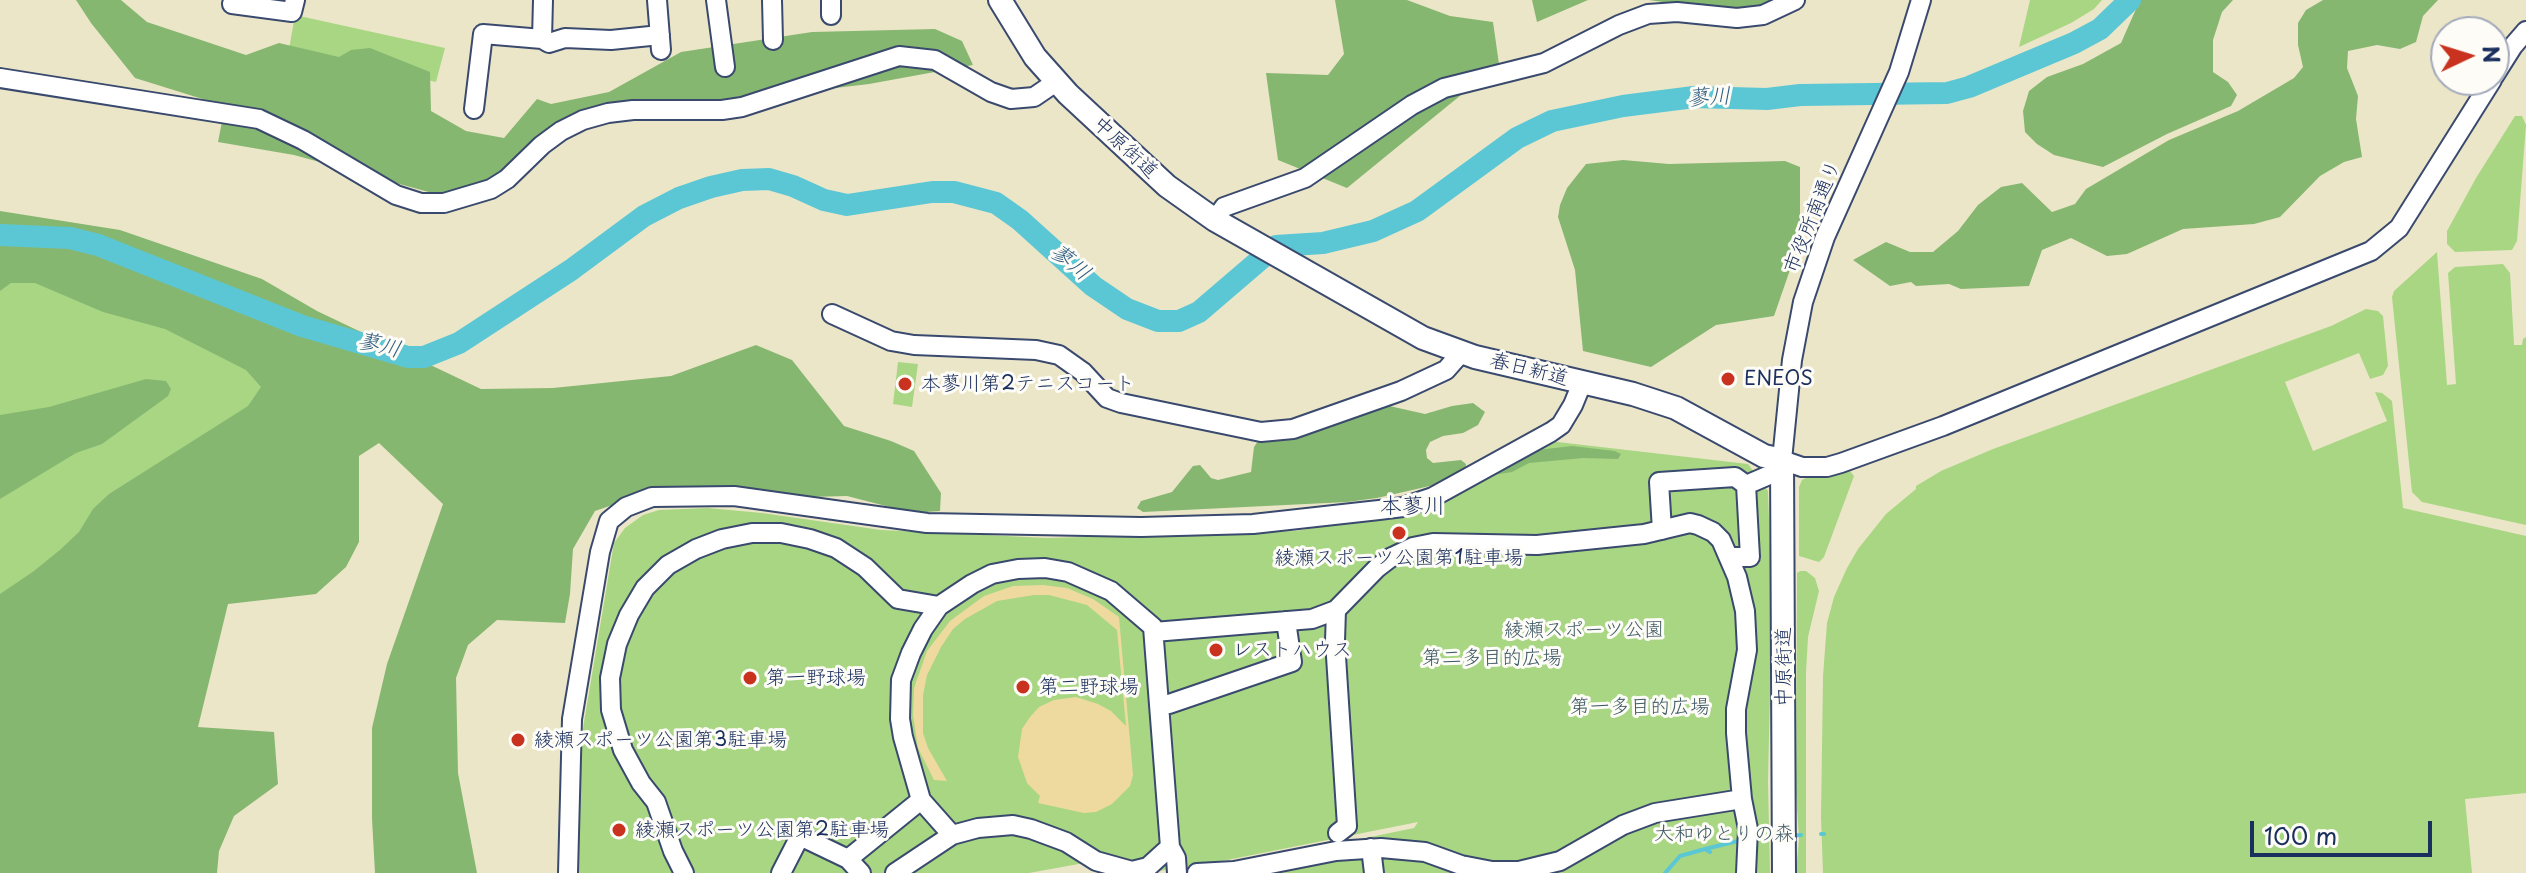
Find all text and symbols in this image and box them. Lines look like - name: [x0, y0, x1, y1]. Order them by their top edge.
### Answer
- north arrow: [2430, 16, 2510, 96]
- text: N: [2475, 45, 2510, 64]
- water label: 蓼川: [1686, 84, 1732, 112]
- street label: 中原街道: [1088, 112, 1162, 184]
- street label: 市役所南通り: [1779, 157, 1847, 277]
- water label: 蓼川: [1045, 239, 1095, 287]
- water label: 蓼川: [354, 328, 404, 364]
- street label: 春日新道: [1487, 349, 1571, 391]
- place label: ENEOS: [1744, 367, 1813, 391]
- marker: ENEOS: [1719, 370, 1737, 388]
- place label: 本蓼川第2テニスコート: [921, 372, 1135, 396]
- marker: 本蓼川第2テニスコート: [896, 375, 914, 393]
- district label: 本蓼川: [1380, 494, 1446, 520]
- marker: 綾瀬スポーツ公園第1駐車場: [1390, 524, 1408, 542]
- place label: 綾瀬スポーツ公園第1駐車場: [1275, 546, 1523, 570]
- park label: 綾瀬スポーツ公園: [1504, 618, 1664, 642]
- street label: 中原街道: [1772, 627, 1796, 707]
- place label: レストハウス: [1232, 638, 1352, 662]
- marker: レストハウス: [1207, 641, 1225, 659]
- park label: 第二多目的広場: [1422, 646, 1562, 670]
- place label: 第一野球場: [766, 666, 866, 690]
- marker: 第一野球場: [741, 669, 759, 687]
- place label: 第二野球場: [1039, 675, 1139, 699]
- marker: 第二野球場: [1014, 678, 1032, 696]
- park label: 第一多目的広場: [1570, 695, 1710, 719]
- place label: 綾瀬スポーツ公園第3駐車場: [534, 728, 787, 752]
- marker: 綾瀬スポーツ公園第3駐車場: [509, 731, 527, 749]
- scale bar: [2254, 805, 2436, 855]
- text: 100 m: [2264, 817, 2337, 853]
- place label: 綾瀬スポーツ公園第2駐車場: [635, 818, 889, 842]
- marker: 綾瀬スポーツ公園第2駐車場: [610, 821, 628, 839]
- park label: 大和ゆとりの森: [1654, 822, 1794, 846]

